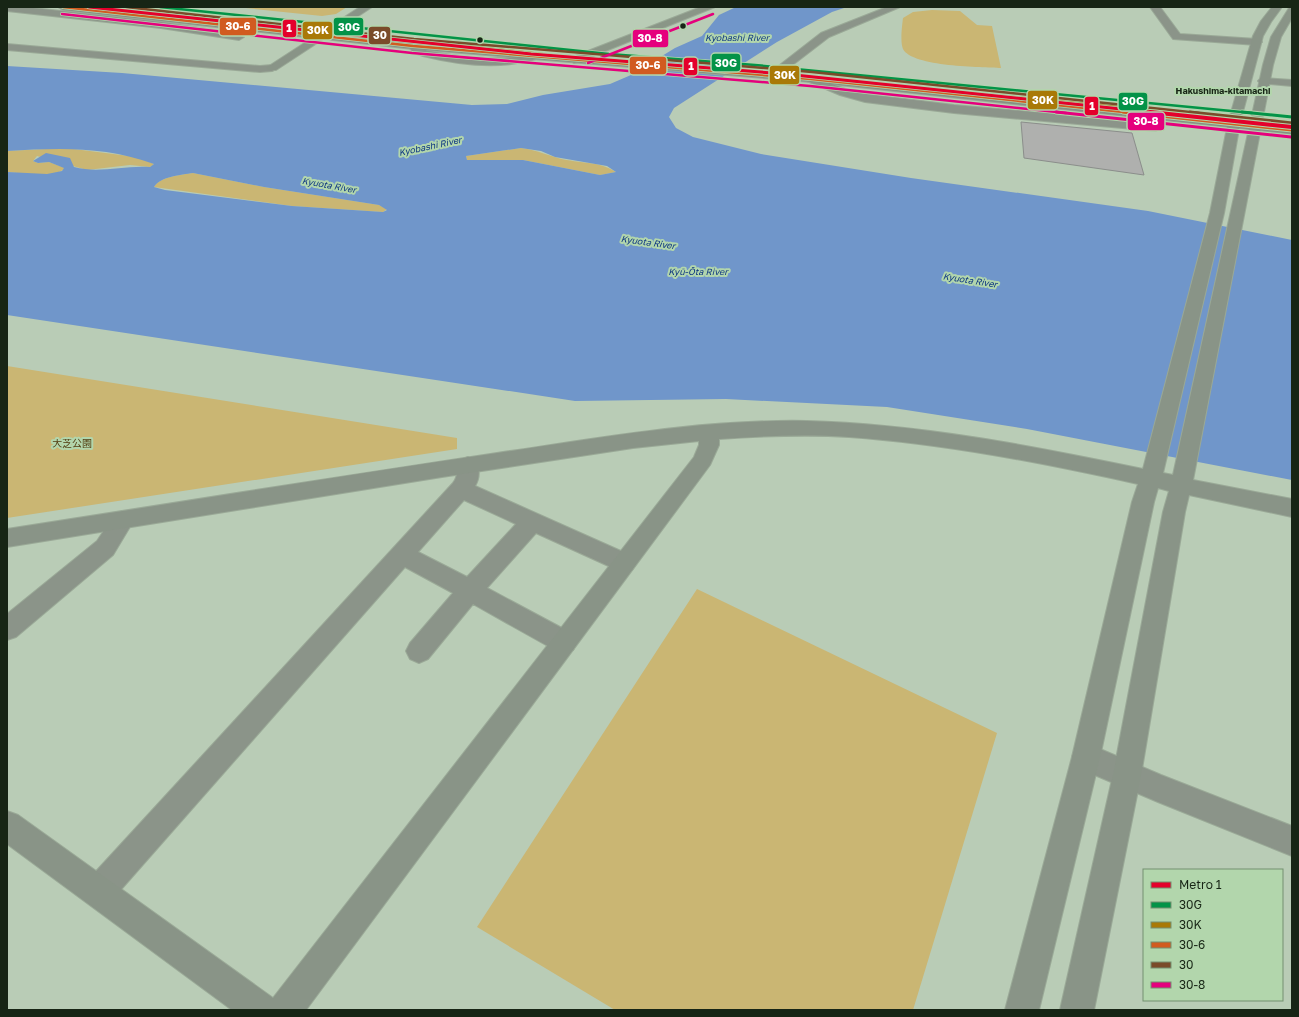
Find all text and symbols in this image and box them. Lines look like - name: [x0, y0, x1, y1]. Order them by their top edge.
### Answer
- line badge: 30-6: [219, 17, 257, 36]
- line badge: 30G: [333, 17, 364, 36]
- text: 30-6: [225, 19, 251, 32]
- line badge: 1: [282, 19, 297, 38]
- text: 30G: [338, 20, 360, 33]
- text: 1: [286, 21, 292, 34]
- line badge: 30K: [302, 21, 333, 40]
- unlabelled marker: [678, 21, 688, 31]
- text: 30K: [307, 23, 329, 36]
- line badge: 30: [368, 26, 391, 45]
- text: 30: [373, 28, 387, 41]
- line badge: 30-8: [632, 29, 669, 48]
- text: 30-8: [637, 31, 663, 44]
- water label: Kyobashi River: [705, 32, 770, 43]
- unlabelled marker: [475, 35, 485, 45]
- line badge: 30G: [711, 53, 741, 72]
- line badge: 30-6: [629, 56, 667, 75]
- text: 30G: [715, 56, 737, 69]
- line badge: 1: [683, 57, 698, 76]
- text: 30-6: [635, 58, 661, 71]
- text: 1: [688, 59, 694, 72]
- line badge: 30K: [769, 65, 800, 85]
- text: 30K: [774, 68, 796, 81]
- district label: Hakushima-kitamachi: [1176, 85, 1271, 96]
- line badge: 30K: [1027, 90, 1058, 110]
- line badge: 30G: [1118, 92, 1148, 111]
- text: 30K: [1032, 93, 1054, 106]
- text: 30G: [1122, 94, 1144, 107]
- line badge: 1: [1084, 96, 1099, 116]
- text: 1: [1089, 99, 1095, 112]
- line badge: 30-8: [1127, 112, 1165, 131]
- text: 30-8: [1133, 114, 1159, 127]
- water label: Kyobashi River: [398, 134, 464, 158]
- water label: Kyuota River: [301, 175, 358, 195]
- water label: Kyuota River: [620, 233, 677, 251]
- water label: Kyū-Ōta River: [668, 266, 729, 277]
- water label: Kyuota River: [942, 270, 999, 290]
- park label: 大芝公園: [52, 437, 92, 449]
- legend: [1143, 869, 1283, 1001]
- text: Metro 1: [1179, 877, 1222, 892]
- text: 30G: [1179, 897, 1202, 912]
- text: 30K: [1179, 917, 1202, 932]
- text: 30-6: [1179, 937, 1205, 952]
- text: 30: [1179, 957, 1193, 972]
- text: 30-8: [1179, 977, 1205, 992]

